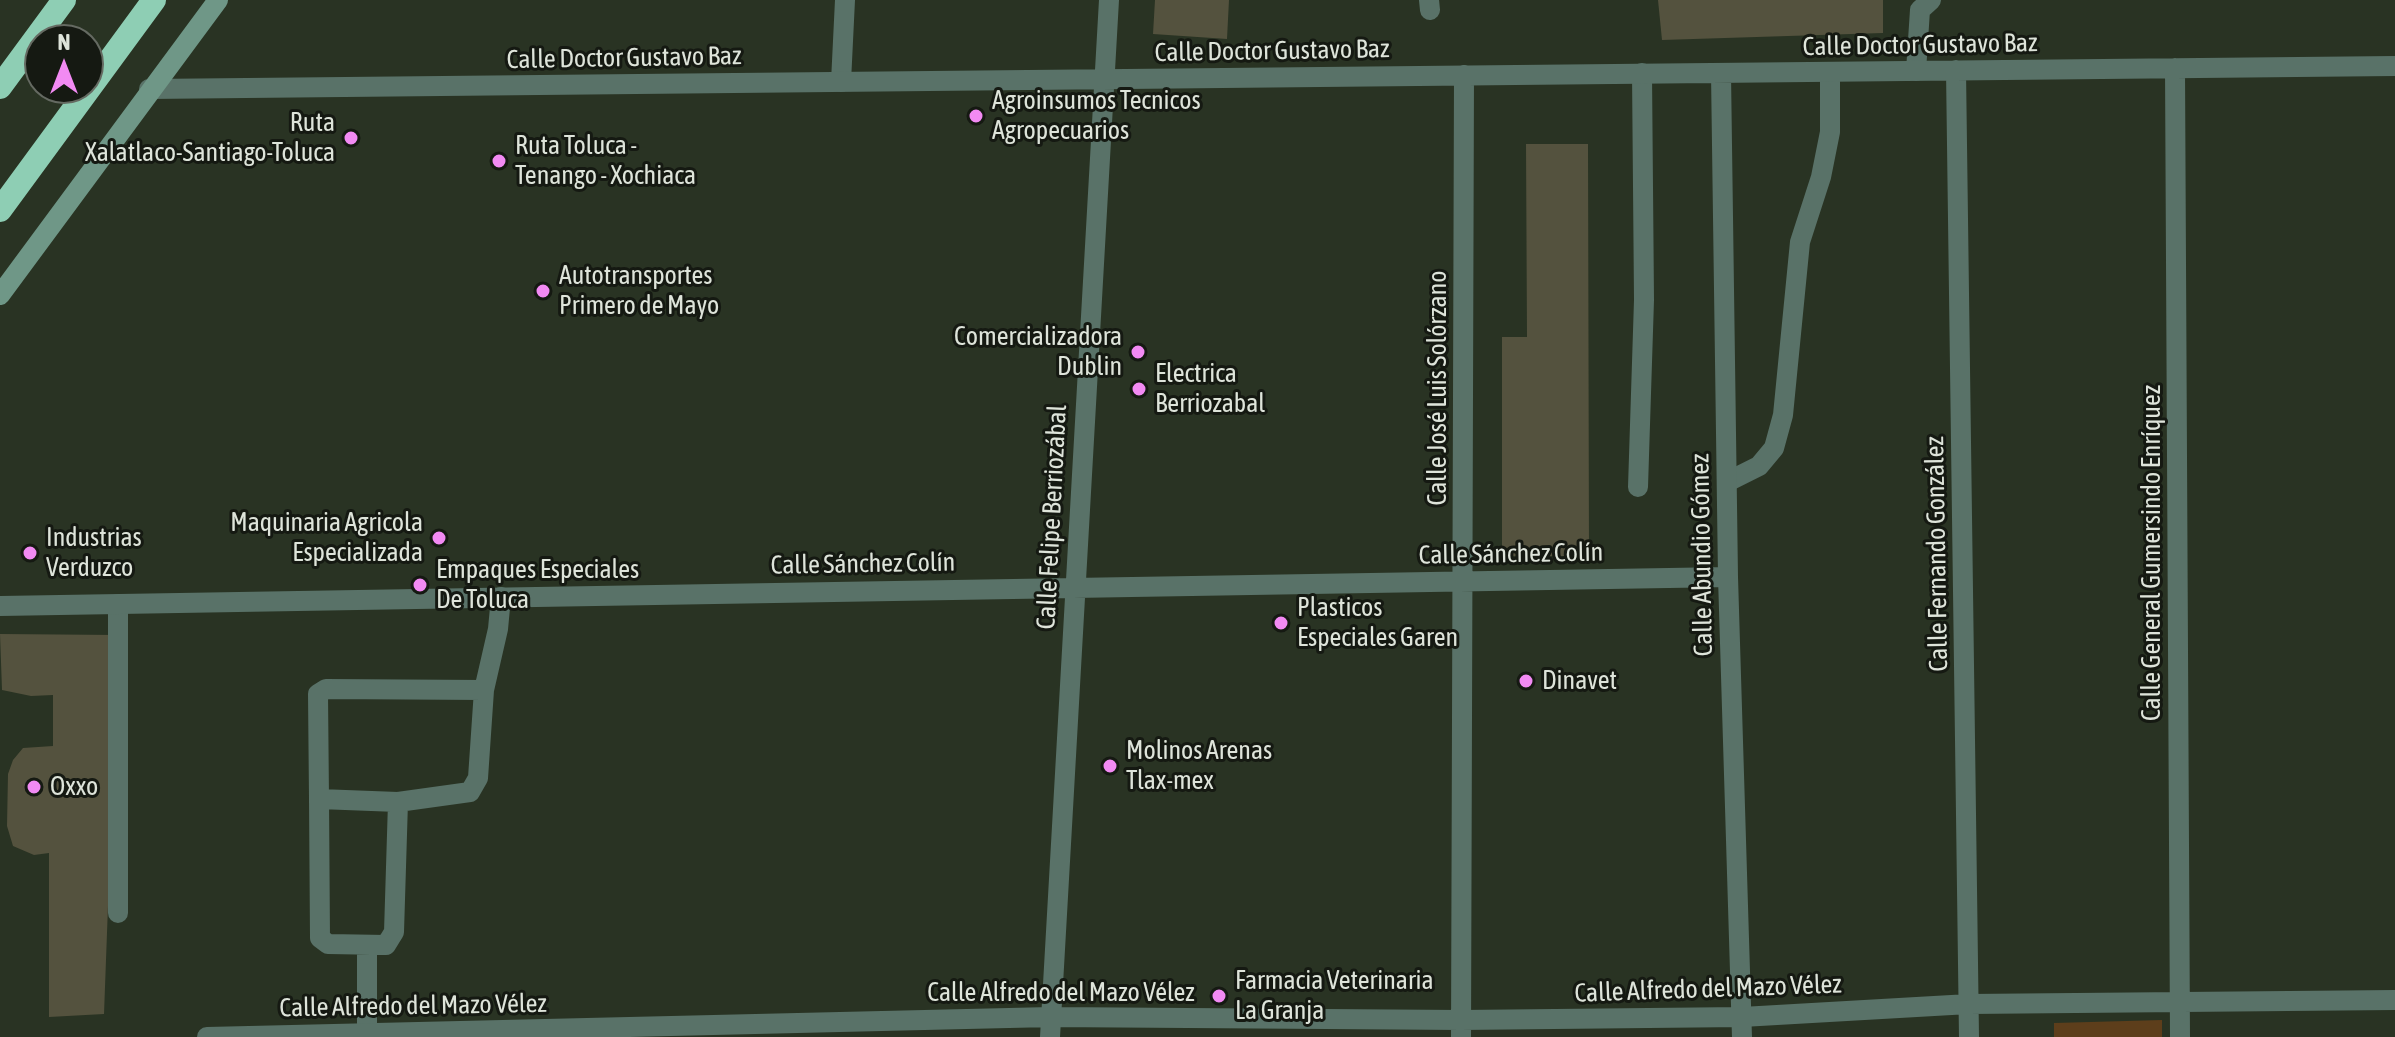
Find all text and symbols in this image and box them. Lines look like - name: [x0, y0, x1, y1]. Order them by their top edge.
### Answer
- north arrow: [24, 24, 104, 104]
- street label: Calle Doctor Gustavo Baz: [1802, 27, 2038, 63]
- text: N: [58, 29, 70, 55]
- street label: Calle Doctor Gustavo Baz: [1154, 33, 1390, 69]
- street label: Calle Doctor Gustavo Baz: [506, 40, 742, 76]
- place label: Agroinsumos Tecnicos Agropecuarios: [992, 85, 1201, 146]
- place label: Ruta Xalatlaco-Santiago-Toluca: [85, 107, 335, 168]
- marker: Agroinsumos Tecnicos Agropecuarios: [967, 107, 985, 125]
- marker: Ruta Xalatlaco-Santiago-Toluca: [342, 129, 360, 147]
- place label: Ruta Toluca - Tenango - Xochiaca: [515, 130, 696, 192]
- marker: Ruta Toluca - Tenango - Xochiaca: [490, 152, 508, 170]
- place label: Autotransportes Primero de Mayo: [559, 260, 719, 322]
- street label: Calle José Luis Solórzano: [1422, 270, 1454, 506]
- marker: Autotransportes Primero de Mayo: [534, 282, 552, 300]
- place label: Comercializadora Dublin: [954, 321, 1122, 382]
- marker: Comercializadora Dublin: [1129, 343, 1147, 361]
- place label: Electrica Berriozabal: [1155, 358, 1265, 420]
- marker: Electrica Berriozabal: [1130, 380, 1148, 398]
- street label: Calle General Gumersindo Enríquez: [2136, 385, 2168, 721]
- street label: Calle Felipe Berriozábal: [1031, 404, 1073, 630]
- street label: Calle Fernando González: [1919, 436, 1955, 672]
- street label: Calle Abundio Gómez: [1685, 453, 1719, 657]
- place label: Maquinaria Agricola Especializada: [230, 507, 423, 568]
- place label: Industrias Verduzco: [46, 522, 142, 584]
- marker: Maquinaria Agricola Especializada: [430, 529, 448, 547]
- street label: Calle Sánchez Colín: [1418, 537, 1604, 571]
- marker: Industrias Verduzco: [21, 544, 39, 562]
- street label: Calle Sánchez Colín: [770, 547, 956, 581]
- place label: Empaques Especiales De Toluca: [436, 554, 639, 616]
- marker: Empaques Especiales De Toluca: [411, 576, 429, 594]
- place label: Plasticos Especiales Garen: [1297, 592, 1458, 654]
- marker: Plasticos Especiales Garen: [1272, 614, 1290, 632]
- place label: Dinavet: [1542, 665, 1617, 697]
- marker: Dinavet: [1517, 672, 1535, 690]
- place label: Molinos Arenas Tlax-mex: [1126, 735, 1272, 796]
- marker: Molinos Arenas Tlax-mex: [1101, 757, 1119, 775]
- place label: Oxxo: [50, 771, 98, 803]
- marker: Oxxo: [25, 778, 43, 796]
- place label: Farmacia Veterinaria La Granja: [1235, 965, 1434, 1026]
- street label: Calle Alfredo del Mazo Vélez: [1574, 969, 1842, 1009]
- street label: Calle Alfredo del Mazo Vélez: [927, 977, 1195, 1009]
- marker: Farmacia Veterinaria La Granja: [1210, 987, 1228, 1005]
- street label: Calle Alfredo del Mazo Vélez: [279, 988, 547, 1024]

